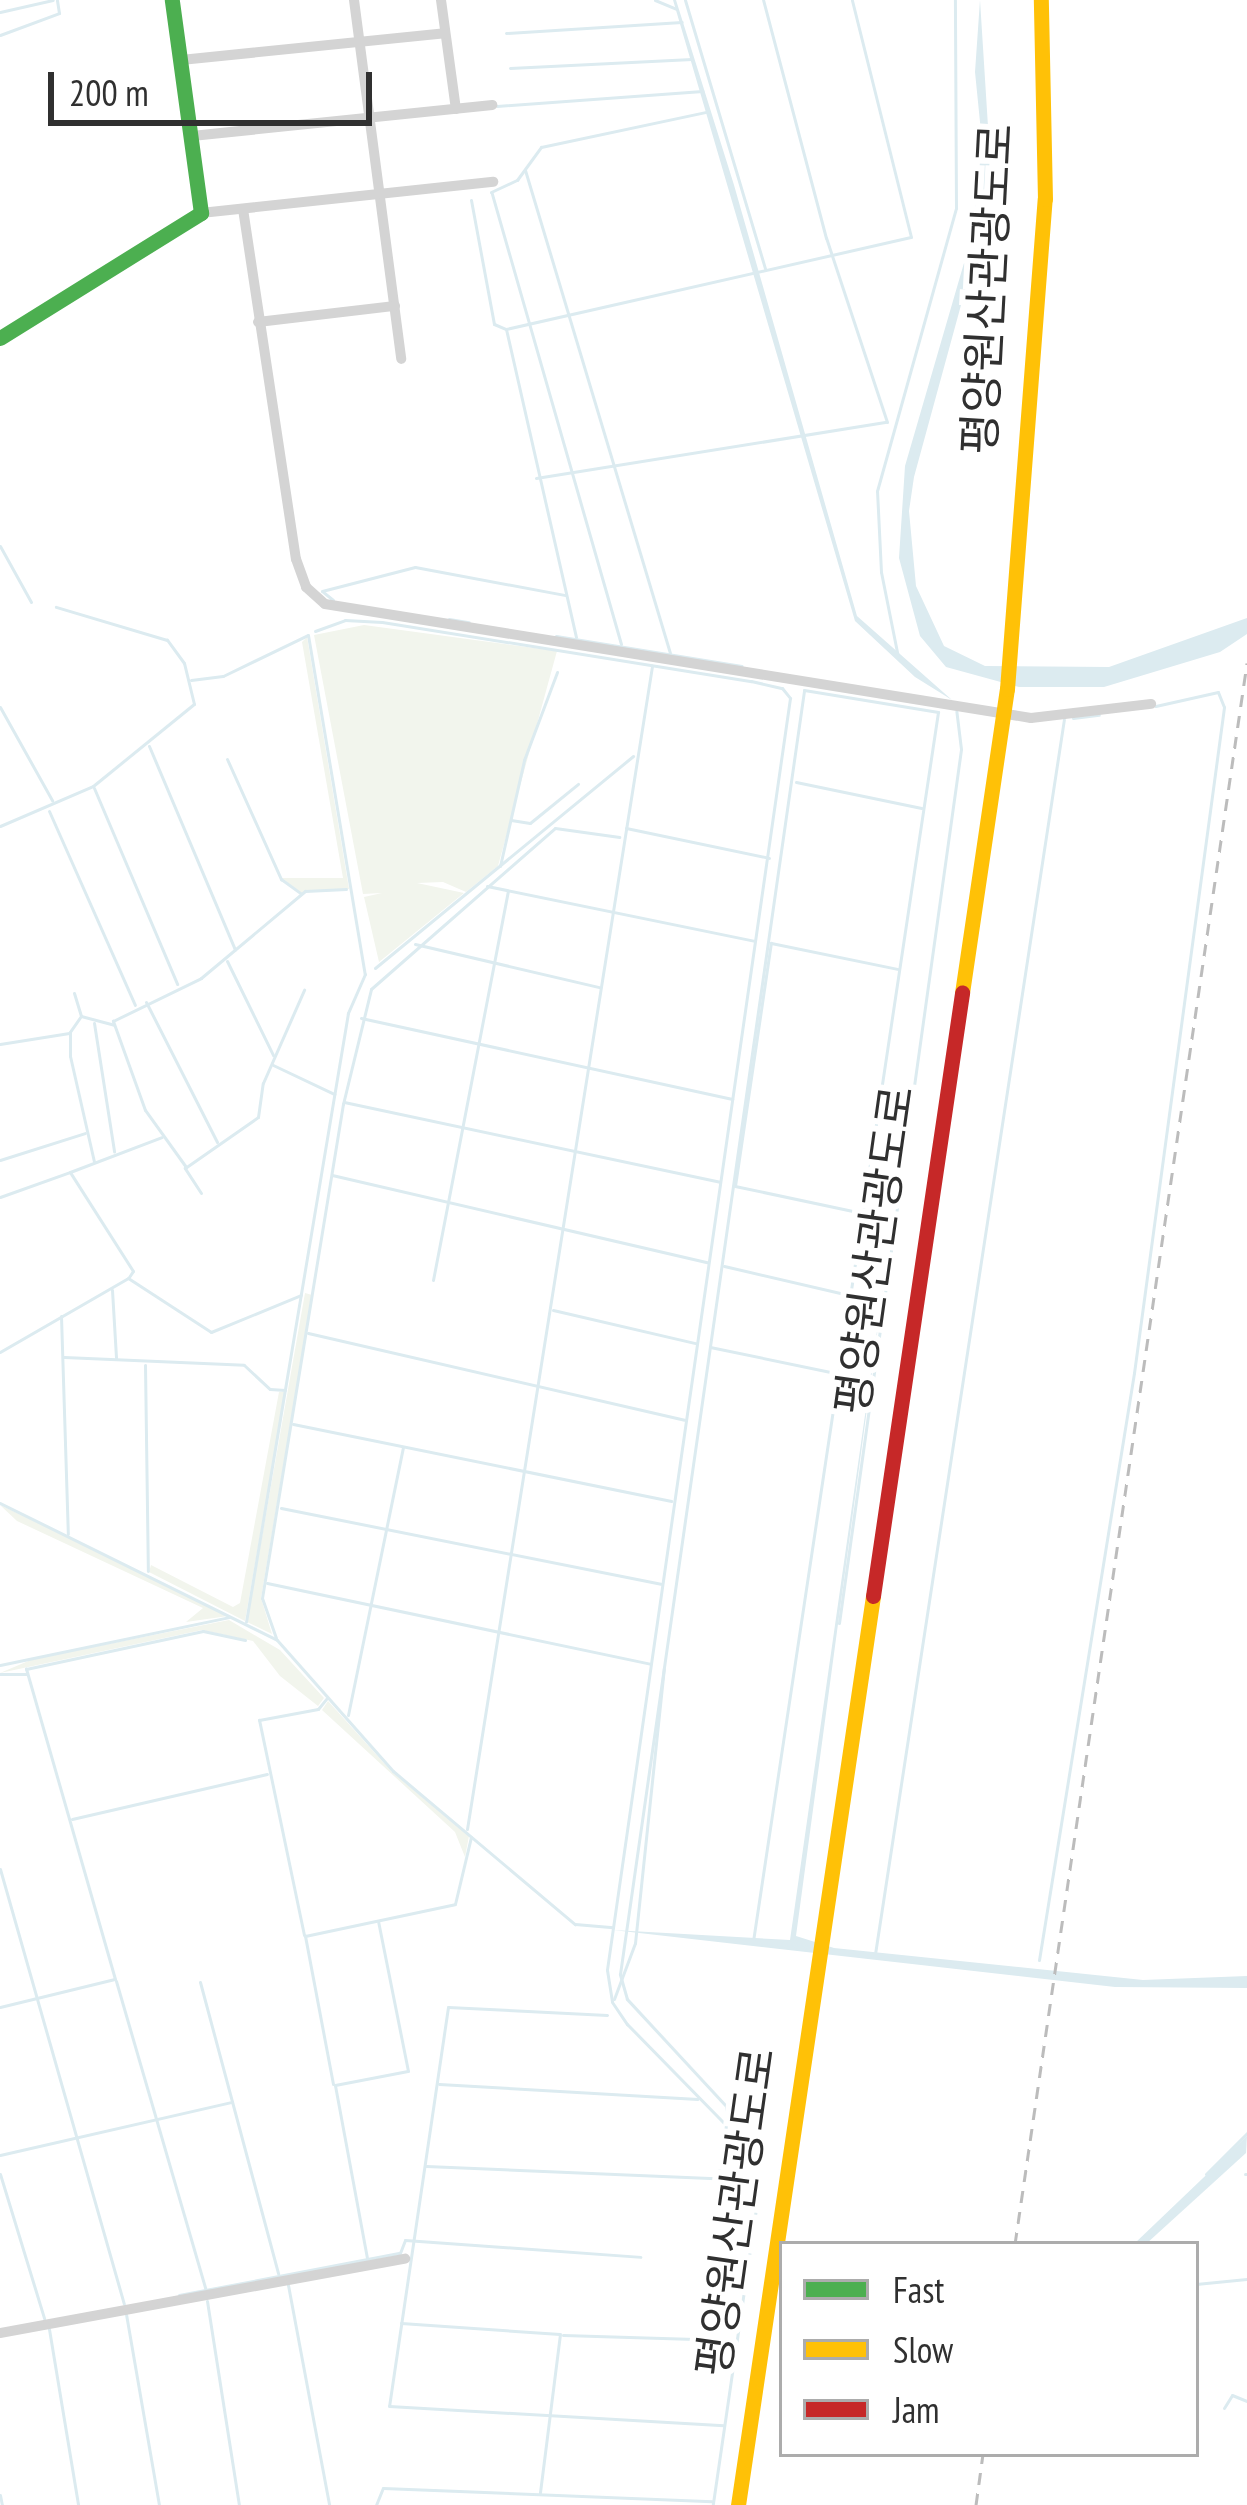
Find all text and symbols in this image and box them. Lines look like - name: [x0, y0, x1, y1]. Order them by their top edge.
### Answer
- scale bar: [54, 48, 378, 122]
- text: 200 m: [69, 69, 149, 116]
- street label: 평양원산관광도로: [951, 122, 1023, 456]
- street label: 평양원산관광도로: [824, 1082, 924, 1418]
- street label: 평양원산관광도로: [685, 2044, 785, 2380]
- legend: [779, 2241, 1199, 2457]
- text: Fast: [893, 2266, 944, 2313]
- text: Slow: [893, 2326, 953, 2373]
- text: Jam: [893, 2386, 940, 2433]

